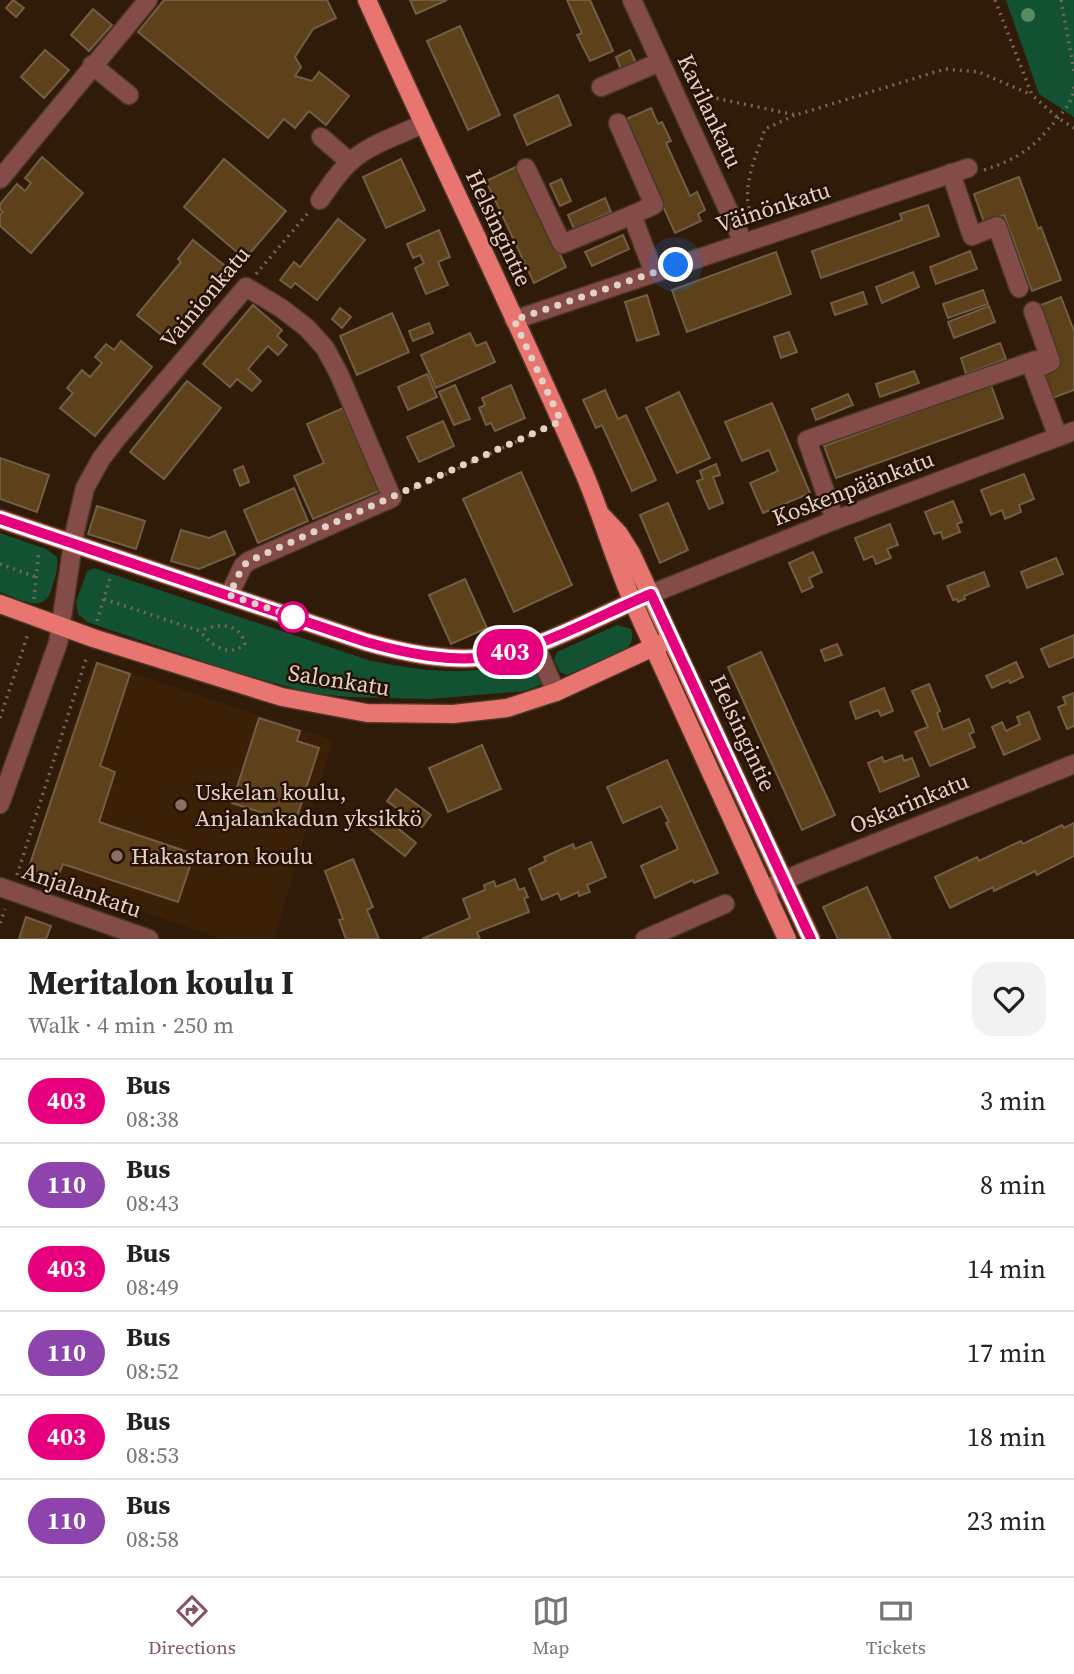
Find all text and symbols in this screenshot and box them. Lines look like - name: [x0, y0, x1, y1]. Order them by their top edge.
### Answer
- street label: Kavilankatu: [670, 49, 750, 173]
- street label: Helsingintie: [458, 164, 540, 292]
- street label: Väinönkatu: [712, 173, 834, 241]
- street label: Vainionkatu: [153, 239, 257, 355]
- your location: [658, 247, 693, 282]
- street label: Koskenpäänkatu: [768, 443, 938, 533]
- unlabelled marker: [278, 602, 308, 632]
- line badge: 403: [470, 629, 550, 675]
- text: 403: [490, 635, 530, 668]
- street label: Salonkatu: [286, 656, 392, 704]
- street label: Helsingintie: [702, 669, 784, 797]
- street label: Oskarinkatu: [845, 765, 973, 841]
- place label: Uskelan koulu, Anjalankadun yksikkö: [195, 776, 422, 834]
- marker: Uskelan koulu, Anjalankadun yksikkö: [173, 797, 189, 813]
- place label: Hakastaron koulu: [131, 840, 313, 872]
- marker: Hakastaron koulu: [109, 848, 125, 864]
- street label: Anjalankatu: [18, 855, 146, 925]
- text: Meritalon koulu I: [28, 960, 294, 1005]
- button: heart: [972, 962, 1046, 1036]
- text: Walk · 4 min · 250 m: [28, 1009, 234, 1041]
- text: Bus: [126, 1067, 170, 1103]
- text: 3 min: [980, 1083, 1046, 1119]
- text: 403: [47, 1084, 86, 1117]
- text: 08:38: [126, 1103, 179, 1135]
- text: Bus: [126, 1151, 170, 1187]
- text: 8 min: [980, 1167, 1046, 1203]
- text: 110: [47, 1168, 86, 1201]
- text: 08:43: [126, 1187, 179, 1219]
- text: Bus: [126, 1235, 170, 1271]
- text: 14 min: [967, 1251, 1046, 1287]
- text: 403: [47, 1252, 86, 1285]
- text: 08:49: [126, 1271, 179, 1303]
- text: Bus: [126, 1319, 170, 1355]
- text: 17 min: [967, 1335, 1046, 1371]
- text: 110: [47, 1336, 86, 1369]
- text: 08:52: [126, 1355, 179, 1387]
- text: Bus: [126, 1403, 170, 1439]
- text: 18 min: [967, 1419, 1046, 1455]
- text: 403: [47, 1420, 86, 1453]
- text: 08:53: [126, 1439, 179, 1471]
- text: Bus: [126, 1487, 170, 1523]
- text: 23 min: [967, 1503, 1046, 1539]
- text: 110: [47, 1504, 86, 1537]
- text: 08:58: [126, 1523, 179, 1555]
- tab: Directions: [148, 1592, 236, 1660]
- tab: Map: [532, 1592, 570, 1660]
- tab: Tickets: [866, 1592, 926, 1660]

